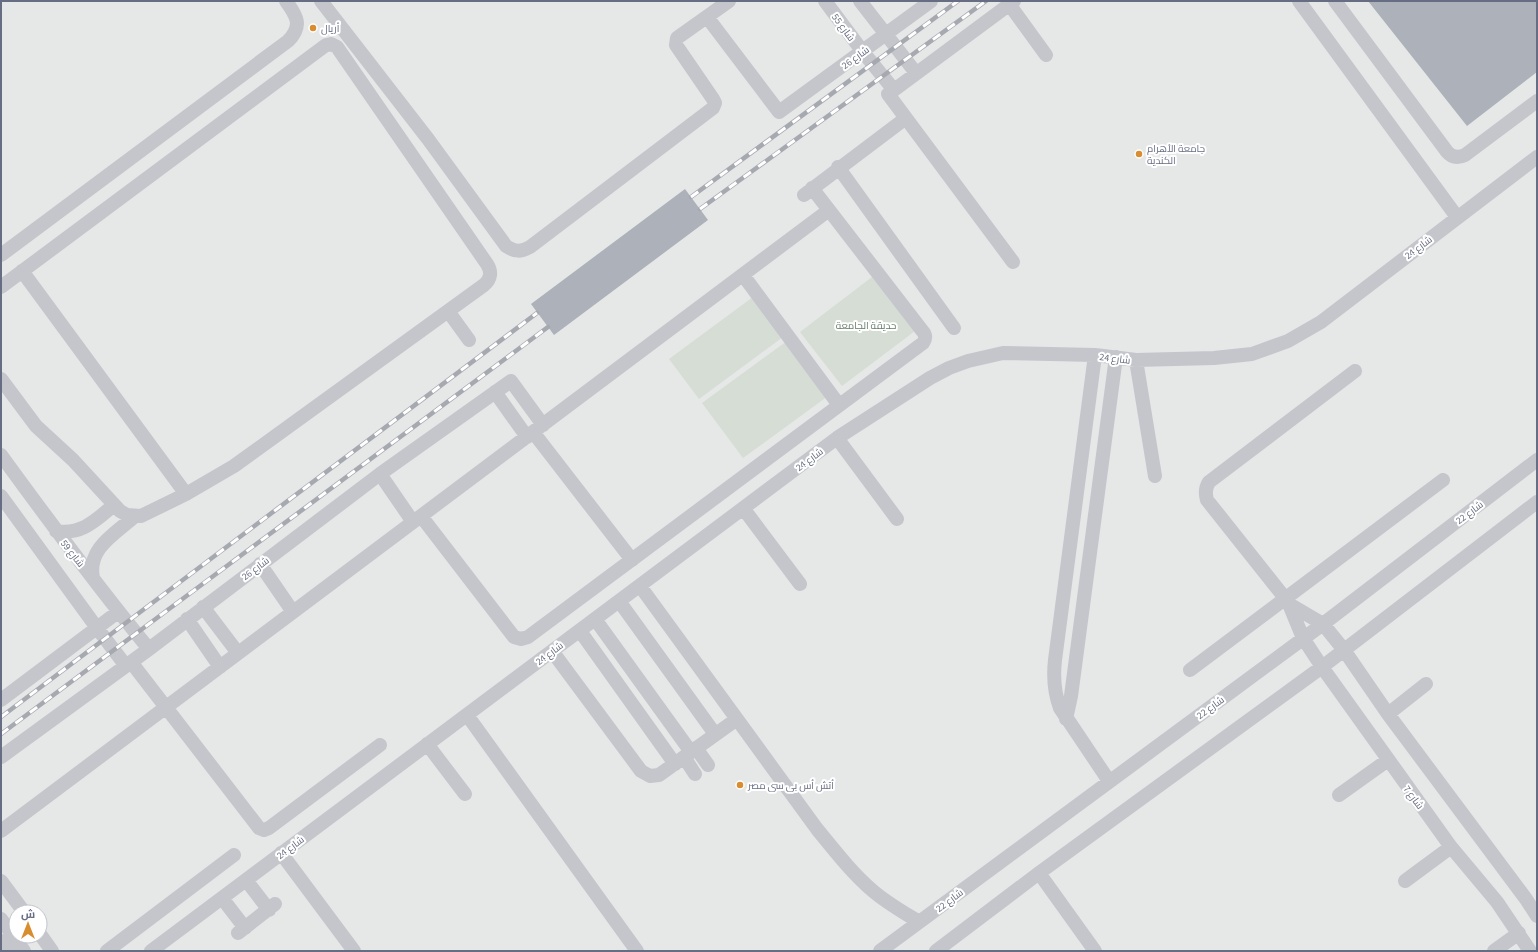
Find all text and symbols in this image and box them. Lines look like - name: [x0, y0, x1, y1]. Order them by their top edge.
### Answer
- street label: شارع 55: [828, 11, 858, 44]
- place label: أريال: [321, 22, 340, 36]
- marker: أريال: [308, 23, 318, 33]
- street label: شارع 26: [839, 43, 872, 73]
- place label: جامعة الأهرام الكندية: [1147, 142, 1205, 168]
- marker: جامعة الأهرام الكندية: [1134, 149, 1144, 159]
- street label: شارع 24: [1402, 233, 1435, 263]
- park label: حديقة الجامعة: [836, 319, 896, 333]
- street label: شارع 24: [1098, 350, 1131, 368]
- street label: شارع 24: [793, 445, 826, 475]
- street label: شارع 22: [1453, 498, 1486, 528]
- street label: شارع 59: [57, 537, 87, 570]
- street label: شارع 26: [239, 554, 272, 584]
- street label: شارع 24: [533, 639, 566, 669]
- street label: شارع 22: [1194, 693, 1227, 723]
- place label: أتش أس بى سى مصر: [747, 779, 834, 793]
- marker: أتش أس بى سى مصر: [735, 780, 745, 790]
- street label: شارع 7: [1400, 783, 1427, 812]
- street label: شارع 24: [274, 833, 307, 863]
- street label: شارع 22: [933, 886, 966, 916]
- north arrow: [8, 904, 48, 944]
- text: ش: [21, 907, 35, 922]

